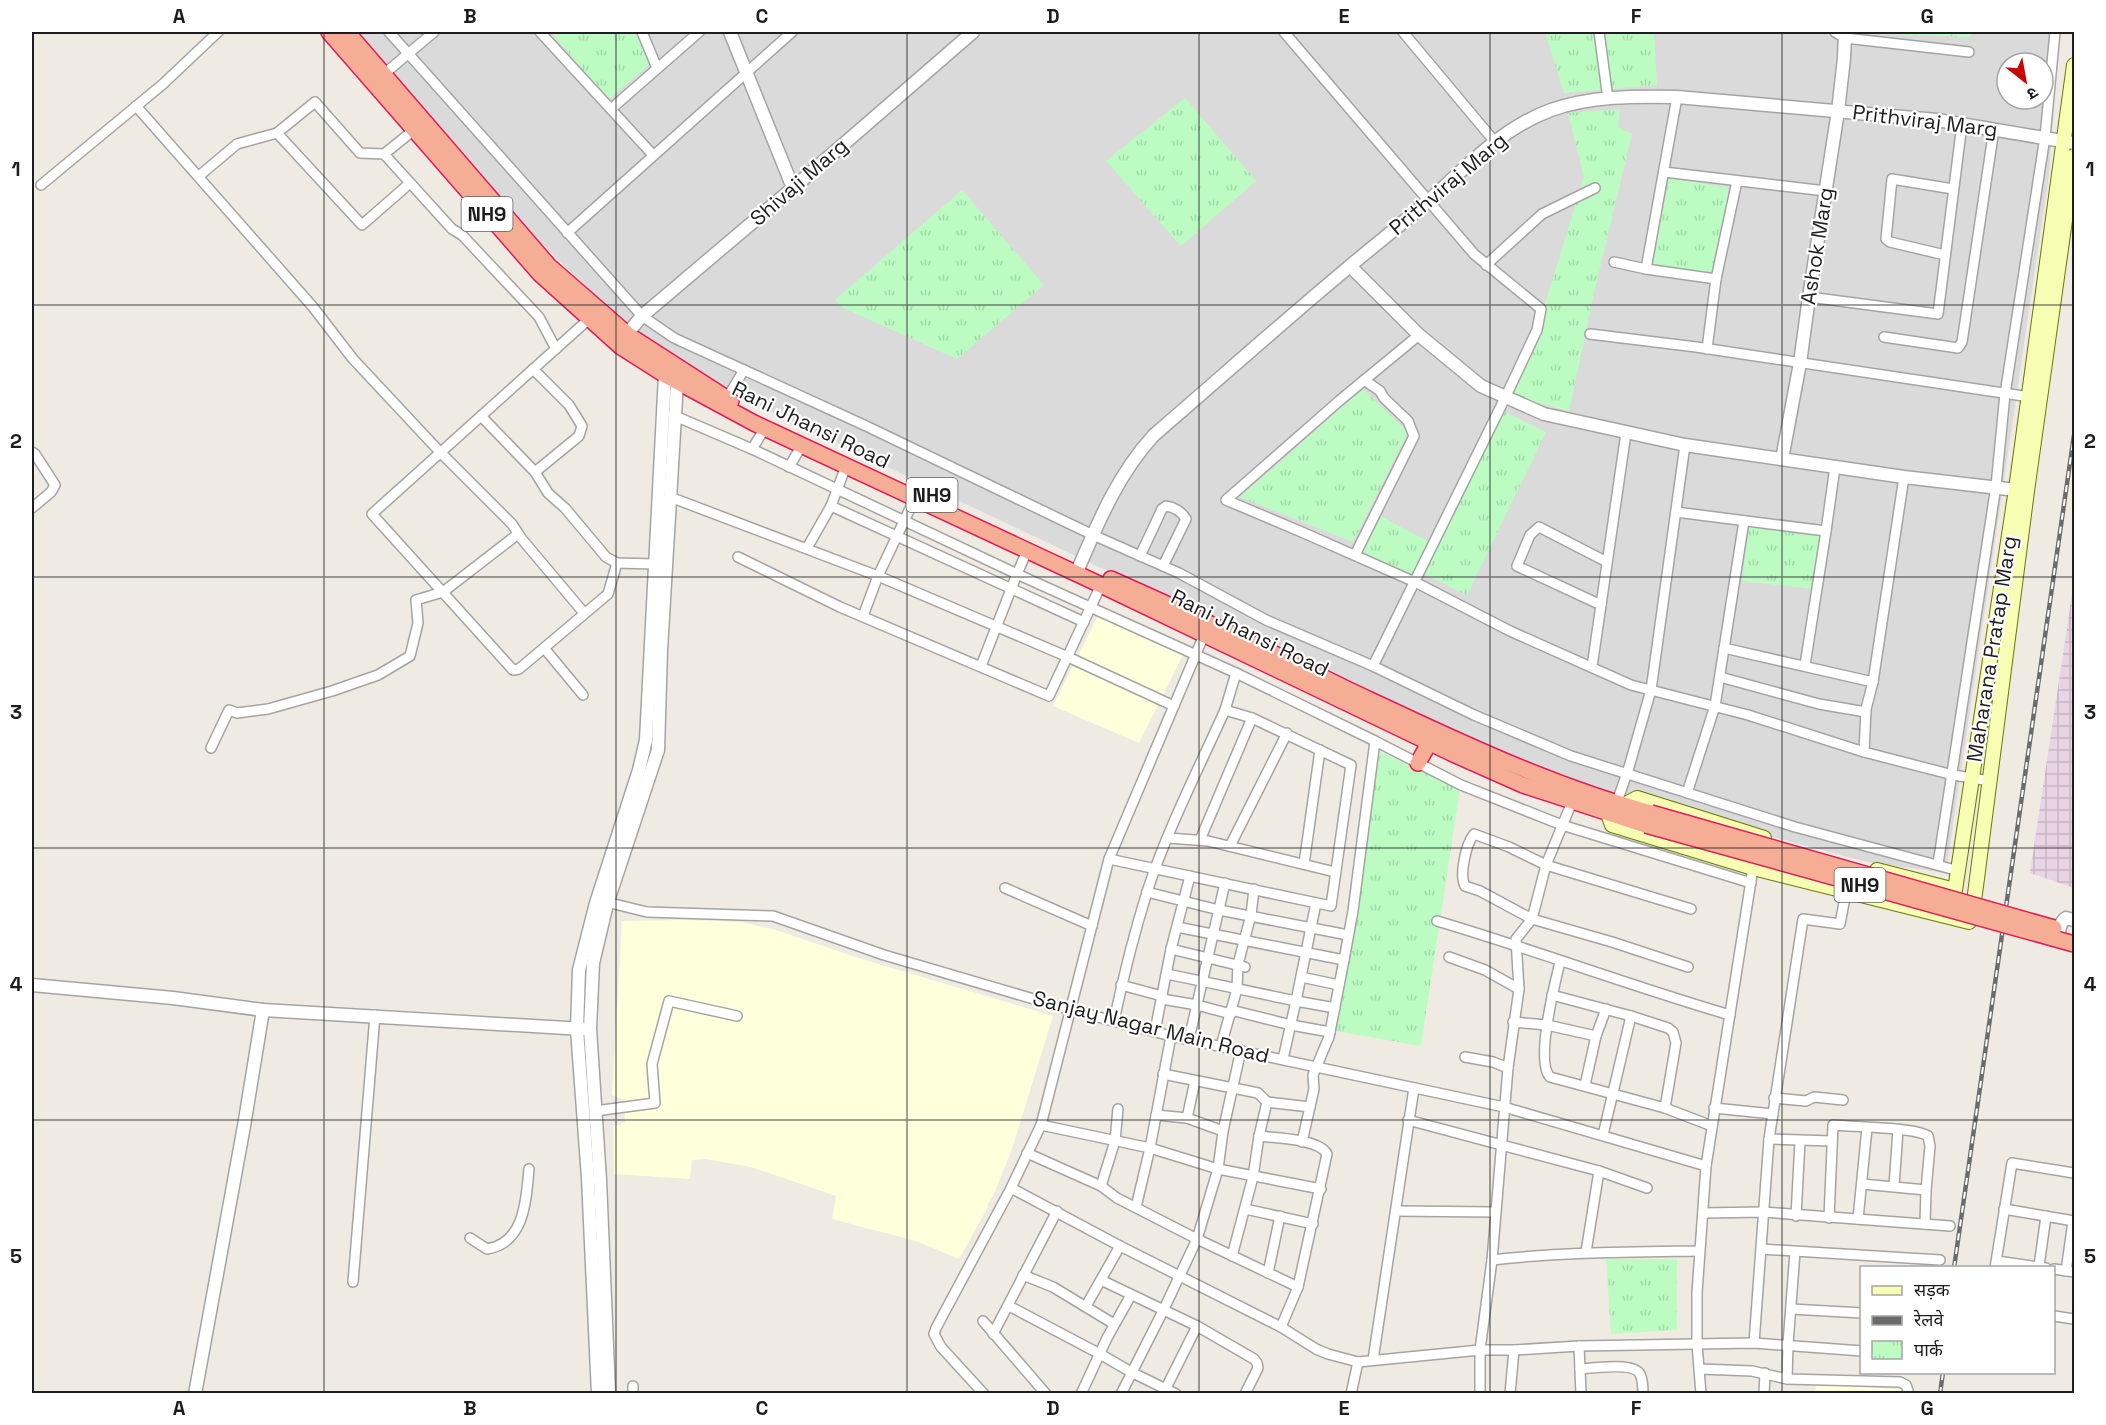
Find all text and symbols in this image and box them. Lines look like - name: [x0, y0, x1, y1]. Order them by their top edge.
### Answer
- text: A: [173, 3, 186, 29]
- text: B: [463, 3, 477, 29]
- text: C: [756, 3, 769, 29]
- text: D: [1046, 3, 1060, 29]
- text: E: [1338, 3, 1350, 29]
- text: F: [1631, 3, 1642, 29]
- text: G: [1920, 3, 1934, 29]
- north arrow: [1995, 51, 2055, 111]
- text: उ: [2023, 82, 2042, 105]
- street label: Prithviraj Marg: [1851, 98, 1999, 143]
- street label: Prithviraj Marg: [1383, 126, 1512, 241]
- street label: Shivaji Marg: [744, 132, 853, 231]
- text: 1: [11, 156, 21, 182]
- text: 1: [2085, 156, 2095, 182]
- street label: Ashok Marg: [1794, 185, 1839, 306]
- road number: NH9: [462, 197, 512, 231]
- street label: Rani Jhansi Road: [728, 375, 895, 474]
- text: 2: [10, 428, 22, 454]
- text: 2: [2084, 428, 2096, 454]
- road number: NH9: [906, 478, 958, 512]
- street label: Maharana Pratap Marg: [1960, 534, 2023, 764]
- street label: Rani Jhansi Road: [1167, 583, 1334, 682]
- text: 3: [10, 699, 22, 725]
- text: 3: [2084, 699, 2096, 725]
- road number: NH9: [1834, 868, 1886, 902]
- text: 4: [10, 971, 23, 997]
- text: 4: [2084, 971, 2097, 997]
- street label: Sanjay Nagar Main Road: [1030, 984, 1272, 1069]
- text: 5: [10, 1243, 22, 1269]
- text: 5: [2084, 1243, 2096, 1269]
- legend: [1860, 1266, 2055, 1374]
- text: सड़क: [1914, 1278, 1951, 1301]
- text: रेलवे: [1913, 1308, 1945, 1331]
- text: पार्क: [1914, 1338, 1944, 1361]
- text: A: [173, 1395, 186, 1421]
- text: B: [463, 1395, 477, 1421]
- text: C: [756, 1395, 769, 1421]
- text: D: [1046, 1395, 1060, 1421]
- text: E: [1338, 1395, 1350, 1421]
- text: F: [1631, 1395, 1642, 1421]
- text: G: [1920, 1395, 1934, 1421]

